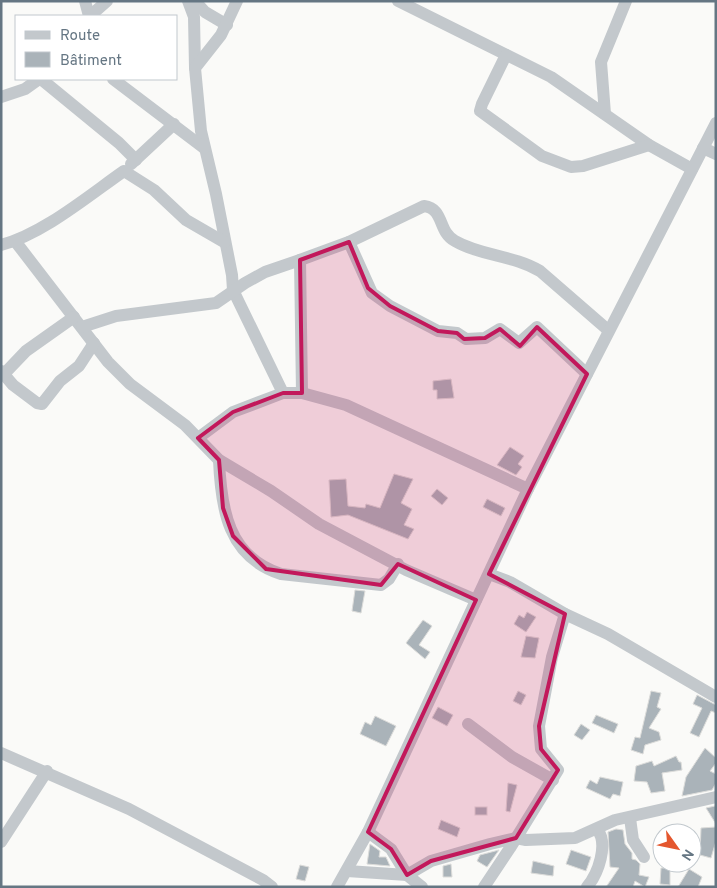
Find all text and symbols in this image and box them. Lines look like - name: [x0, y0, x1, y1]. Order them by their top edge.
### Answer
- legend: [15, 15, 178, 80]
- text: Route: [60, 27, 100, 46]
- text: Bâtiment: [60, 52, 122, 71]
- north arrow: [652, 823, 702, 873]
- text: N: [677, 845, 697, 863]

